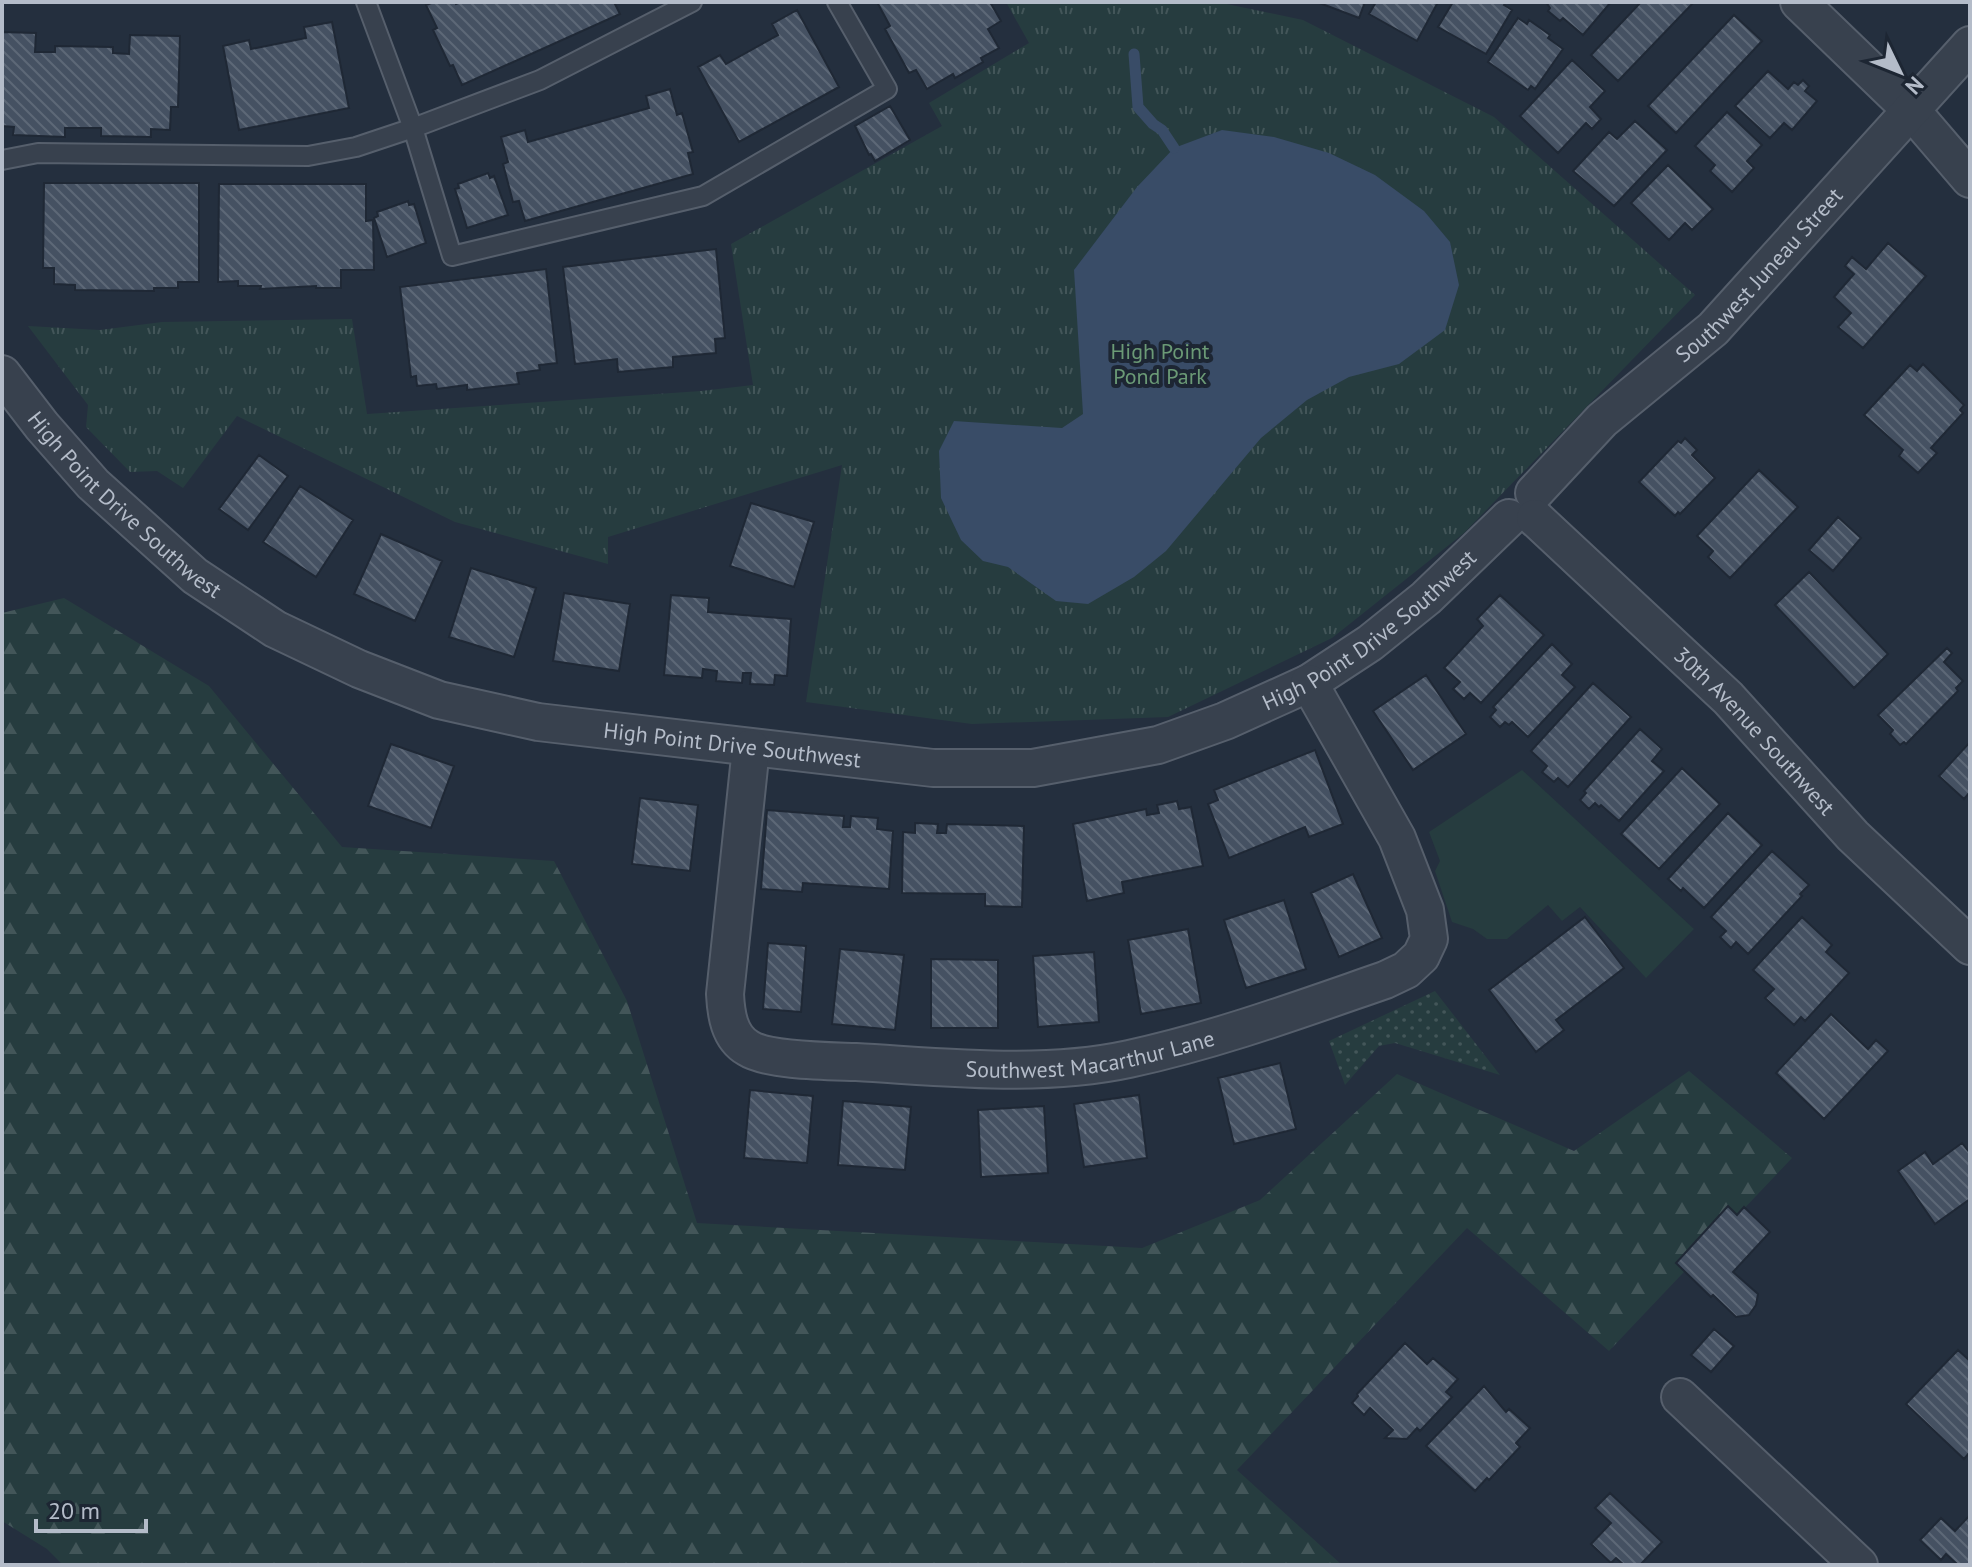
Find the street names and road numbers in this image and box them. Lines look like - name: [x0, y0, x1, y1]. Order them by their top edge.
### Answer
- street label: Southwest Juneau Street: [1669, 181, 1849, 368]
- street label: High Point Drive Southwest: [22, 405, 228, 604]
- street label: High Point Drive Southwest: [1258, 543, 1482, 716]
- street label: 30th Avenue Southwest: [1668, 641, 1842, 821]
- street label: High Point Drive Southwest: [602, 716, 863, 774]
- street label: Southwest Macarthur Lane: [965, 1024, 1218, 1084]

